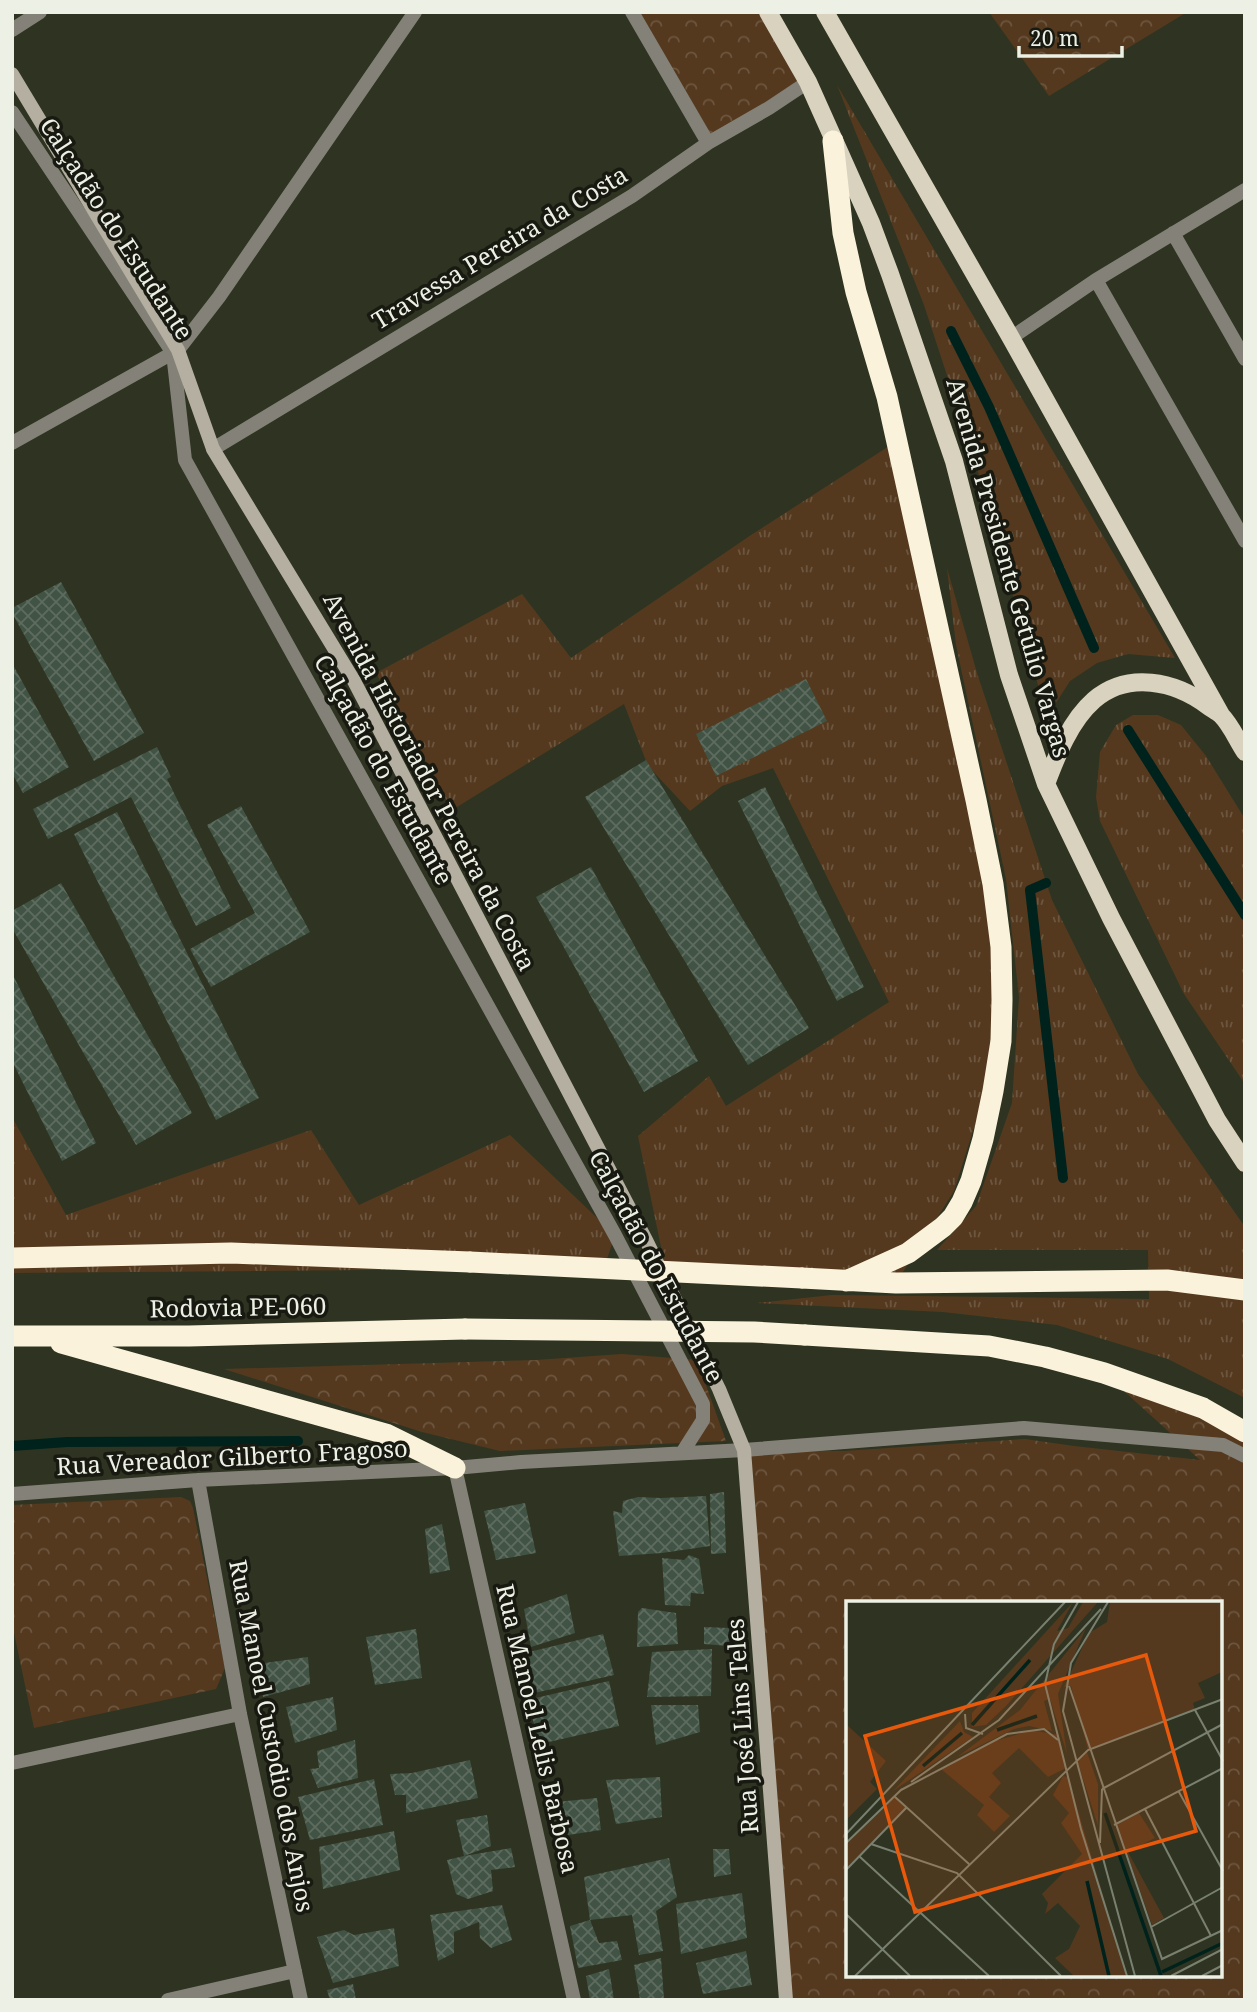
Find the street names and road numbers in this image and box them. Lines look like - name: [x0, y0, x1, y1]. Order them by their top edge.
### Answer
- street label: Calçadão do Estudante: [33, 111, 202, 346]
- street label: Travessa Pereira da Costa: [365, 157, 633, 336]
- street label: Avenida Presidente Getúlio Vargas: [939, 374, 1080, 761]
- street label: Avenida Historiador Pereira da Costa: [316, 586, 544, 976]
- street label: Calçadão do Estudante: [307, 648, 461, 890]
- street label: Calçadão do Estudante: [582, 1144, 733, 1388]
- street label: Rodovia PE-060: [149, 1288, 327, 1325]
- street label: Rua Vereador Gilberto Fragoso: [55, 1431, 408, 1482]
- street label: Rua Manoel Custodio dos Anjos: [222, 1557, 323, 1915]
- street label: Rua Manoel Lelis Barbosa: [489, 1581, 588, 1877]
- street label: Rua José Lins Teles: [718, 1617, 765, 1835]

